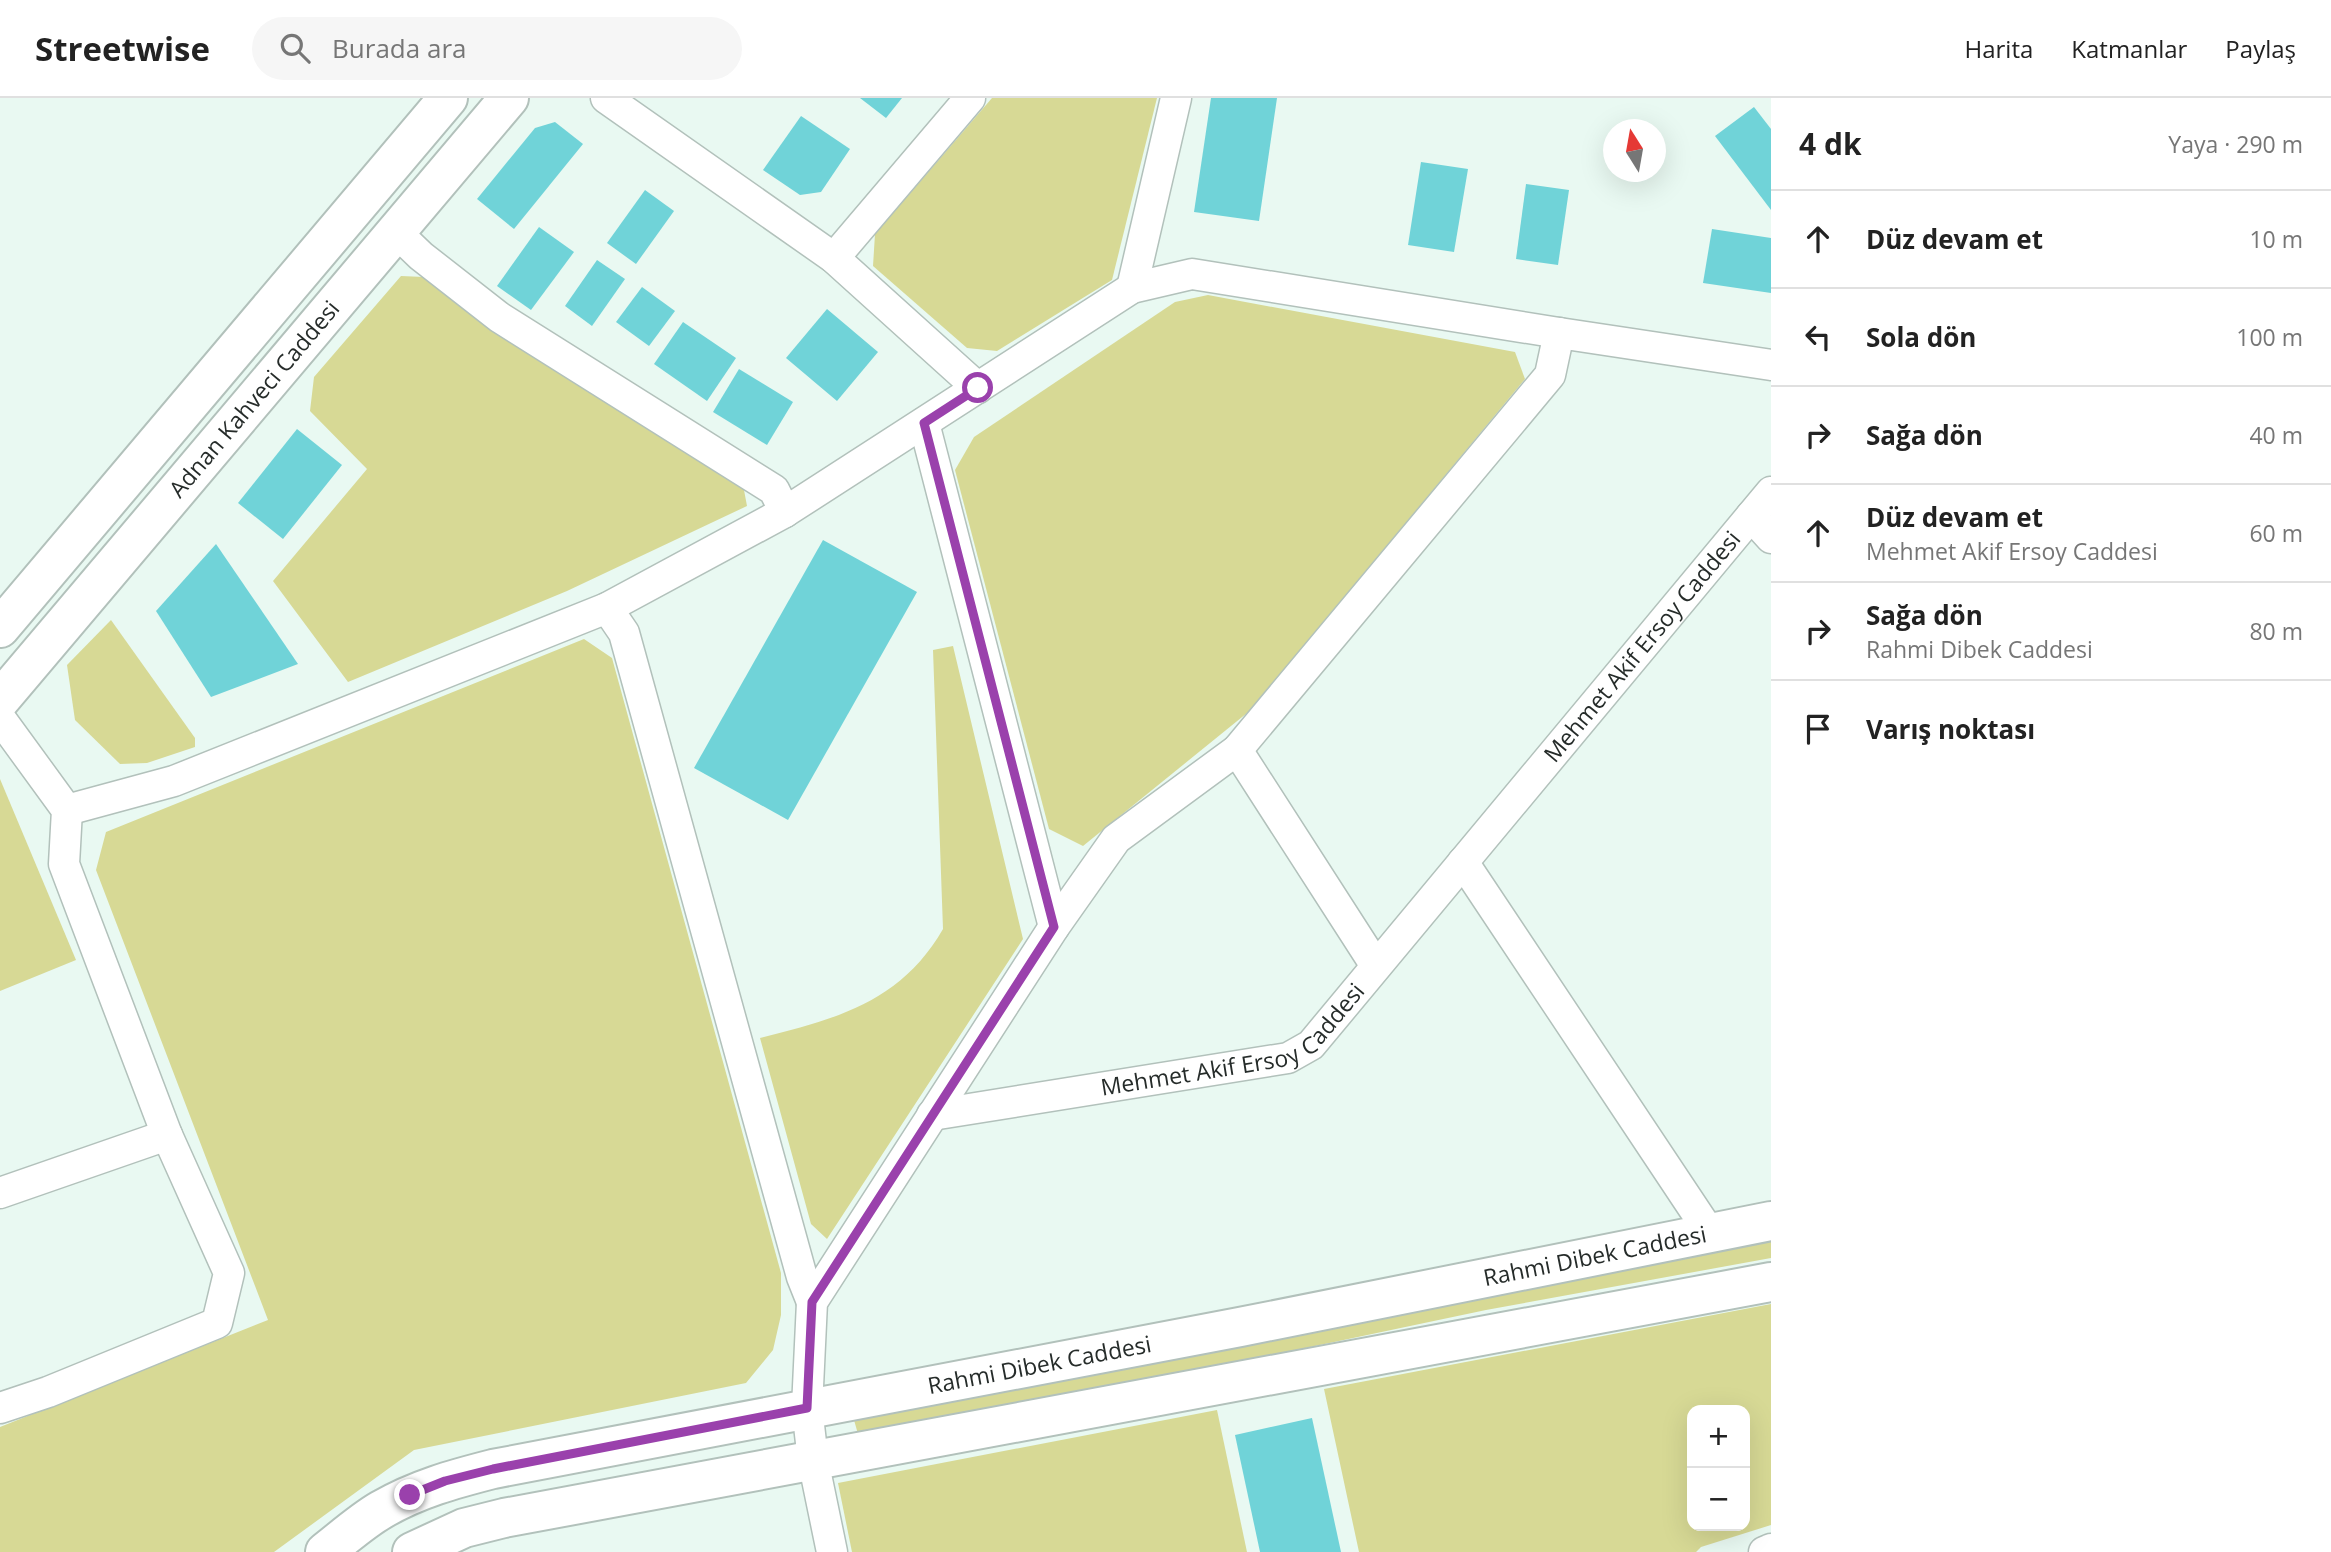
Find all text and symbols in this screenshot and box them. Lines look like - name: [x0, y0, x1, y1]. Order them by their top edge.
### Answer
- search box: [252, 17, 742, 80]
- text: Streetwise: [35, 26, 210, 71]
- icon: search: [276, 29, 314, 67]
- text: Burada ara: [332, 30, 466, 66]
- text: Harita: [1965, 32, 2033, 65]
- text: Katmanlar: [2071, 32, 2187, 65]
- text: Paylaş: [2225, 32, 2296, 65]
- north arrow: [1603, 119, 1666, 182]
- text: 4 dk: [1799, 123, 1862, 164]
- text: Yaya · 290 m: [2168, 128, 2303, 160]
- icon: ahead: [1799, 220, 1837, 258]
- text: Düz devam et: [1866, 221, 2043, 257]
- text: 10 m: [2249, 223, 2303, 255]
- street label: Adnan Kahveci Caddesi: [161, 293, 346, 504]
- icon: left: [1799, 318, 1837, 356]
- text: Sola dön: [1866, 319, 1976, 355]
- text: 100 m: [2236, 321, 2303, 353]
- route start: [962, 372, 993, 403]
- icon: right: [1799, 416, 1837, 454]
- text: Sağa dön: [1866, 417, 1983, 453]
- text: 40 m: [2249, 419, 2303, 451]
- text: Düz devam et: [1866, 499, 2043, 535]
- icon: ahead: [1799, 514, 1837, 552]
- text: 60 m: [2249, 517, 2303, 549]
- street label: Mehmet Akif Ersoy Caddesi: [1536, 524, 1747, 769]
- text: Mehmet Akif Ersoy Caddesi: [1866, 535, 2158, 567]
- text: Sağa dön: [1866, 597, 1983, 633]
- icon: right: [1799, 612, 1837, 650]
- text: 80 m: [2249, 615, 2303, 647]
- text: Rahmi Dibek Caddesi: [1866, 633, 2093, 665]
- icon: arrive: [1799, 710, 1837, 748]
- text: Varış noktası: [1866, 711, 2035, 747]
- street label: Mehmet Akif Ersoy Caddesi: [1098, 976, 1371, 1103]
- street label: Rahmi Dibek Caddesi: [1480, 1217, 1709, 1293]
- street label: Rahmi Dibek Caddesi: [925, 1327, 1154, 1401]
- map controls: [1687, 1405, 1750, 1531]
- button: +: [1687, 1405, 1750, 1468]
- button: −: [1687, 1468, 1750, 1531]
- route end: [394, 1479, 425, 1510]

